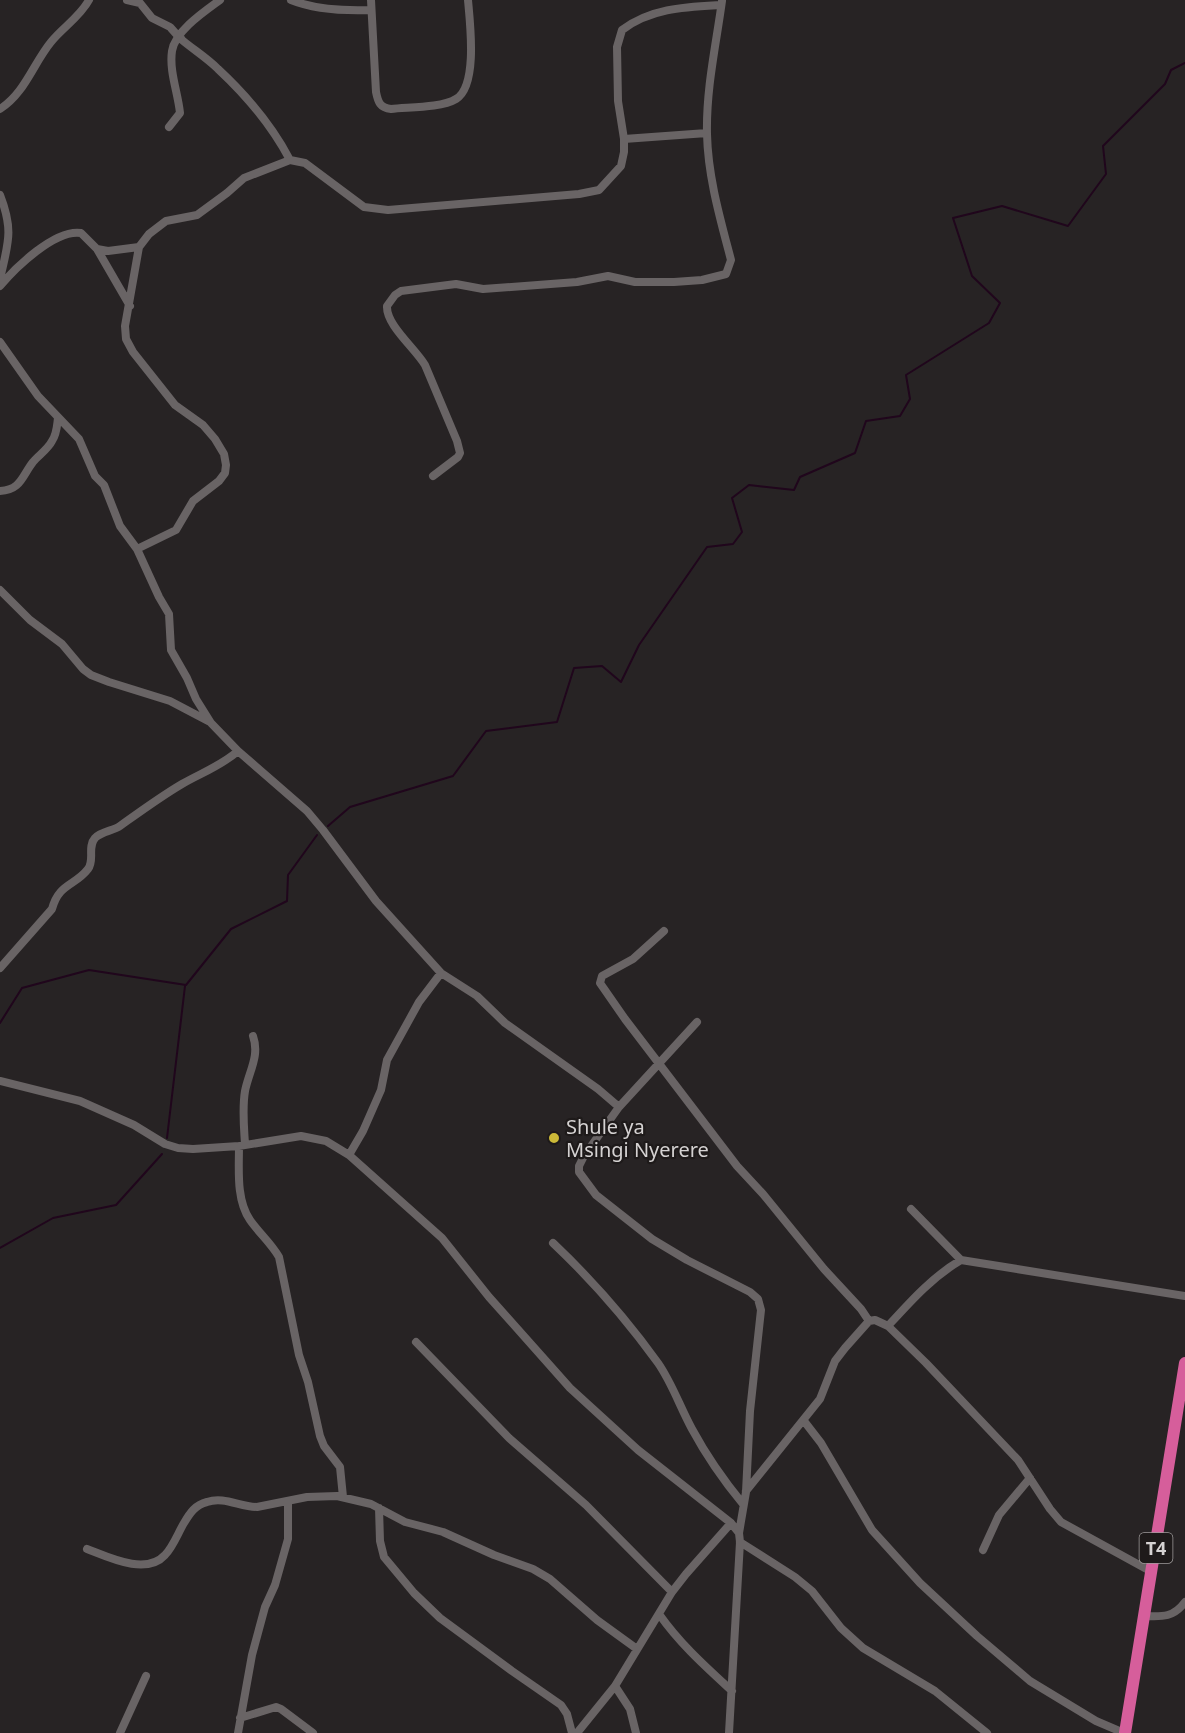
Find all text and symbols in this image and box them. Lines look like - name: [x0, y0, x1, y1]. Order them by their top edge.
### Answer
- place label: Shule ya Msingi Nyerere: [566, 1113, 709, 1163]
- marker: Shule ya Msingi Nyerere: [547, 1131, 561, 1145]
- road number: T4: [1140, 1533, 1172, 1563]

